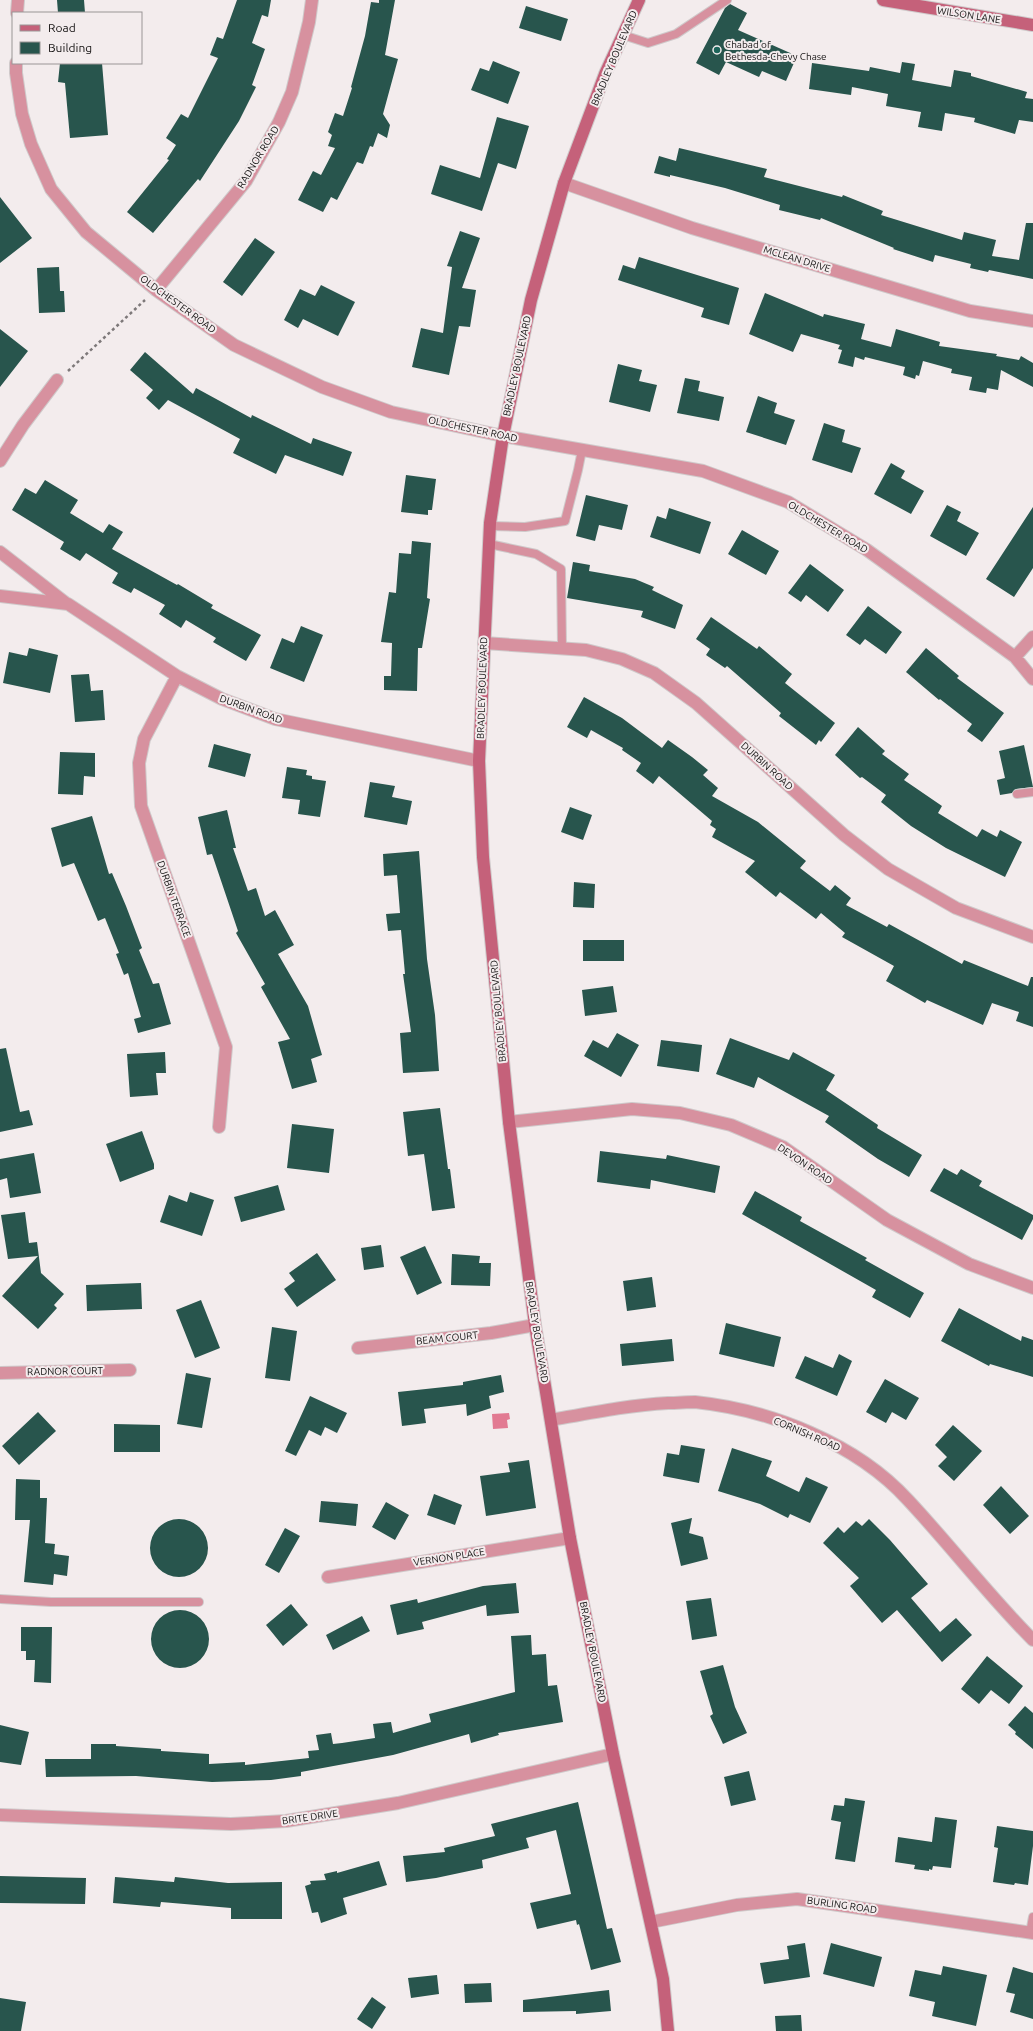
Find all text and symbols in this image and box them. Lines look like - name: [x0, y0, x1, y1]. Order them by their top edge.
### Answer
- street label: WILSON LANE: [936, 5, 1002, 26]
- street label: BRADLEY BOULEVARD: [589, 9, 639, 107]
- legend: [12, 12, 142, 64]
- text: Road: [48, 21, 76, 34]
- place label: Chabad of Bethesda-Chevy Chase: [725, 39, 827, 62]
- text: Building: [48, 41, 92, 54]
- marker: Chabad of Bethesda-Chevy Chase: [712, 45, 722, 55]
- street label: RADNOR ROAD: [235, 124, 281, 190]
- street label: MCLEAN DRIVE: [762, 244, 832, 275]
- street label: OLDCHESTER ROAD: [138, 273, 218, 335]
- street label: BRADLEY BOULEVARD: [501, 315, 533, 417]
- street label: OLDCHESTER ROAD: [427, 414, 519, 444]
- street label: OLDCHESTER ROAD: [786, 499, 870, 555]
- street label: BRADLEY BOULEVARD: [475, 637, 489, 739]
- street label: DURBIN ROAD: [218, 693, 284, 725]
- street label: DURBIN ROAD: [739, 740, 795, 792]
- street label: DURBIN TERRACE: [155, 859, 193, 939]
- street label: BRADLEY BOULEVARD: [488, 959, 508, 1063]
- street label: DEVON ROAD: [776, 1142, 834, 1186]
- street label: BRADLEY BOULEVARD: [524, 1281, 550, 1383]
- street label: BEAM COURT: [416, 1329, 479, 1347]
- street label: RADNOR COURT: [27, 1365, 103, 1377]
- street label: CORNISH ROAD: [772, 1415, 842, 1453]
- street label: VERNON PLACE: [413, 1546, 486, 1568]
- street label: BRADLEY BOULEVARD: [578, 1601, 608, 1703]
- street label: BRITE DRIVE: [281, 1808, 339, 1826]
- street label: BURLING ROAD: [806, 1895, 878, 1915]

